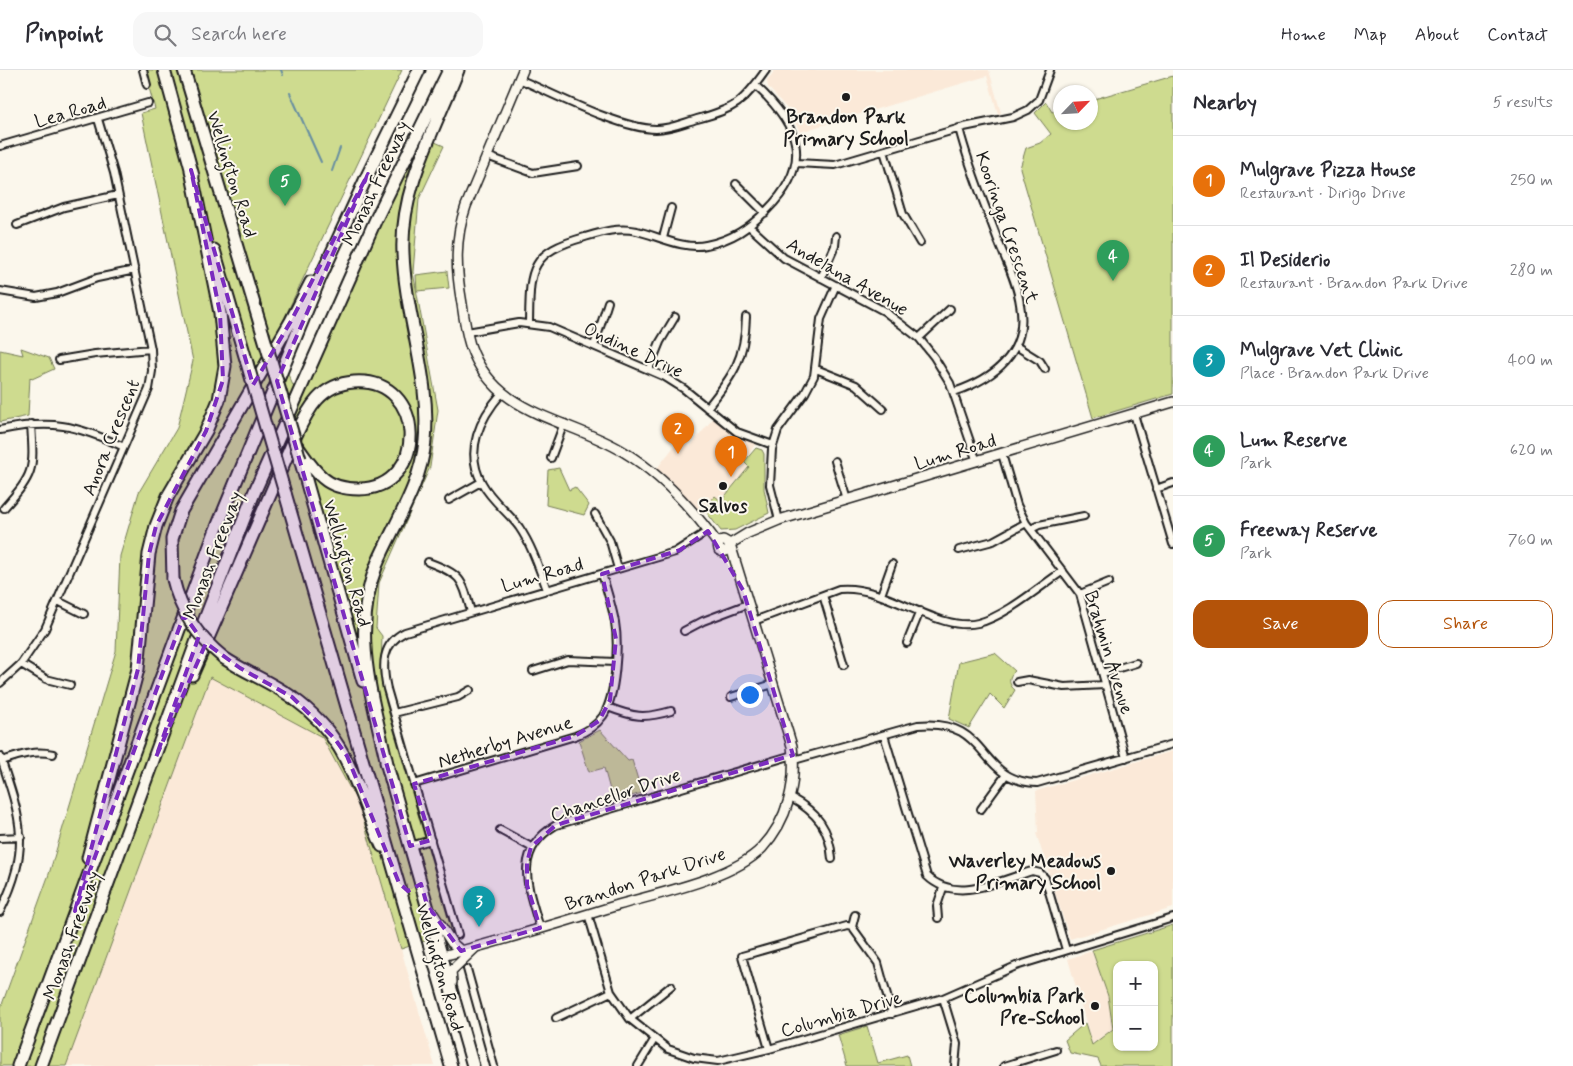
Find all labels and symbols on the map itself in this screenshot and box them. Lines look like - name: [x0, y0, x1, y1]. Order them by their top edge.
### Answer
- north arrow: [1053, 85, 1098, 130]
- street label: Lea Road: [32, 90, 109, 135]
- marker: Brandon Park Primary School: [840, 91, 852, 103]
- place label: Brandon Park Primary School: [783, 105, 909, 152]
- street label: Wellington Road: [198, 108, 263, 242]
- street label: Monash Freeway: [336, 117, 417, 251]
- street label: Kooringa Crescent: [968, 148, 1044, 307]
- pin: 5: [269, 165, 301, 206]
- street label: Andelana Avenue: [782, 232, 913, 322]
- pin: 4: [1097, 240, 1129, 281]
- street label: Ondine Drive: [580, 316, 687, 384]
- street label: Anora Crescent: [77, 375, 146, 500]
- pin: 2: [662, 413, 694, 454]
- street label: Lum Road: [912, 428, 999, 477]
- pin: 1: [715, 436, 747, 477]
- marker: Salvos: [717, 480, 729, 492]
- street label: Monash Freeway: [177, 488, 250, 624]
- place label: Salvos: [699, 494, 748, 519]
- street label: Wellington Road: [314, 497, 377, 631]
- street label: Lum Road: [499, 552, 586, 599]
- street label: Brahmin Avenue: [1078, 587, 1139, 718]
- your location: [737, 682, 763, 708]
- street label: Netherby Avenue: [435, 710, 576, 775]
- street label: Chancellor Drive: [547, 763, 684, 828]
- street label: Brandon Park Drive: [562, 842, 729, 917]
- place label: Waverley Meadows Primary School: [948, 849, 1102, 896]
- marker: Waverley Meadows Primary School: [1105, 865, 1117, 877]
- street label: Monash Freeway: [38, 868, 108, 1004]
- pin: 3: [463, 886, 495, 927]
- street label: Wellington Road: [407, 901, 470, 1035]
- place label: Columbia Park Pre-School: [964, 984, 1086, 1031]
- street label: Columbia Drive: [778, 985, 905, 1044]
- marker: Columbia Park Pre-School: [1089, 1000, 1101, 1012]

